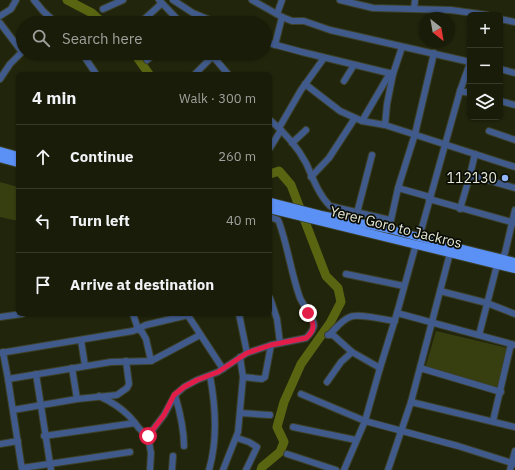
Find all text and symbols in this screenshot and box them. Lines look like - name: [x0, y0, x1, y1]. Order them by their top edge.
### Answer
- north arrow: [419, 12, 455, 48]
- map controls: [467, 12, 503, 120]
- button: +: [467, 12, 503, 48]
- search box: [16, 16, 272, 60]
- icon: search: [30, 27, 52, 49]
- text: Search here: [62, 29, 142, 48]
- button: −: [467, 48, 503, 84]
- button: layers: [467, 84, 503, 120]
- text: 4 min: [32, 87, 76, 109]
- text: Walk · 300 m: [179, 90, 256, 107]
- icon: ahead: [32, 146, 54, 168]
- text: Continue: [70, 147, 134, 166]
- text: 260 m: [218, 148, 256, 165]
- place label: 112130: [447, 169, 497, 187]
- marker: 112130: [500, 173, 510, 183]
- street label: Yerer Goro to Jackros: [328, 202, 464, 252]
- icon: left: [32, 210, 54, 232]
- text: Turn left: [70, 211, 130, 230]
- text: 40 m: [226, 212, 256, 229]
- icon: arrive: [32, 274, 54, 296]
- text: Arrive at destination: [70, 275, 214, 294]
- route end: [299, 304, 317, 322]
- route start: [139, 427, 157, 445]

